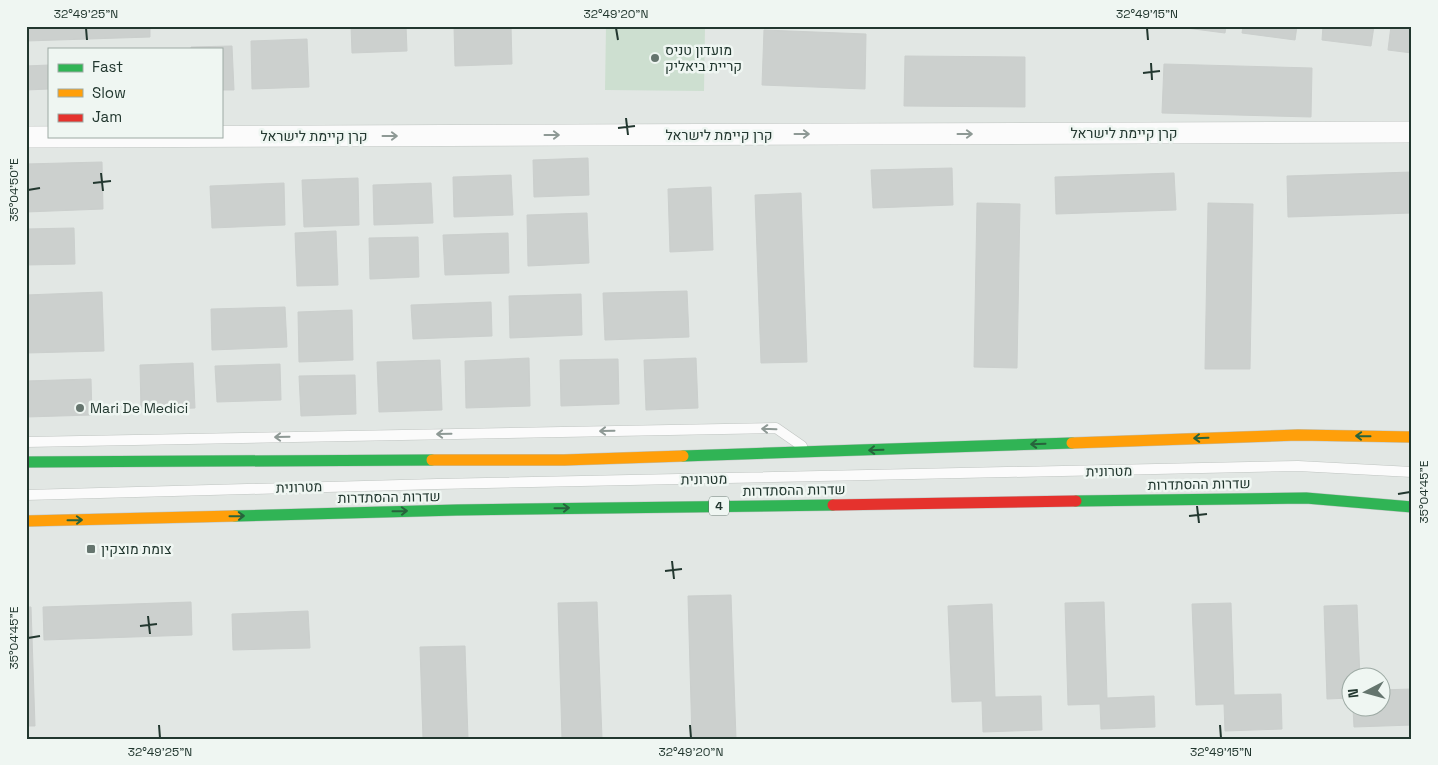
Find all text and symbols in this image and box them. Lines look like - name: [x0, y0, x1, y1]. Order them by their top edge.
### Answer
- text: 32°49'25"N: [54, 6, 118, 22]
- text: 32°49'20"N: [584, 6, 648, 22]
- text: 32°49'15"N: [1116, 6, 1178, 22]
- place label: מועדון טניס קריית ביאליק: [665, 41, 742, 75]
- legend: [48, 48, 222, 138]
- marker: מועדון טניס קריית ביאליק: [649, 52, 661, 64]
- text: Fast: [92, 57, 123, 76]
- text: Slow: [92, 83, 126, 102]
- text: Jam: [92, 107, 122, 126]
- street label: קרן קיימת לישראל: [1070, 124, 1178, 142]
- street label: קרן קיימת לישראל: [665, 126, 773, 144]
- street label: קרן קיימת לישראל: [260, 127, 368, 145]
- one-way arrow: [794, 129, 810, 139]
- one-way arrow: [956, 129, 973, 139]
- one-way arrow: [544, 130, 560, 140]
- one-way arrow: [382, 131, 398, 141]
- text: 35°04'50"E: [6, 158, 22, 222]
- place label: Mari De Medici: [90, 399, 188, 417]
- marker: Mari De Medici: [74, 402, 86, 414]
- one-way arrow: [761, 424, 778, 434]
- one-way arrow: [599, 426, 615, 436]
- one-way arrow: [436, 429, 452, 439]
- one-way arrow: [1355, 431, 1372, 441]
- one-way arrow: [274, 432, 290, 442]
- one-way arrow: [1193, 434, 1209, 443]
- one-way arrow: [1030, 439, 1046, 449]
- one-way arrow: [868, 445, 884, 454]
- text: 35°04'45"E: [1416, 460, 1432, 523]
- street label: מטרונית: [1086, 462, 1132, 480]
- street label: מטרונית: [681, 470, 727, 488]
- street label: שדרות ההסתדרות: [1147, 474, 1251, 494]
- street label: מטרונית: [275, 477, 323, 497]
- street label: שדרות ההסתדרות: [742, 480, 846, 500]
- street label: שדרות ההסתדרות: [337, 487, 441, 507]
- road number: 4: [709, 496, 729, 516]
- one-way arrow: [554, 503, 570, 513]
- one-way arrow: [392, 507, 408, 516]
- one-way arrow: [229, 511, 245, 520]
- one-way arrow: [66, 515, 83, 525]
- place label: צומת מוצקין: [101, 540, 172, 558]
- marker: צומת מוצקין: [85, 543, 97, 555]
- text: 35°04'45"E: [6, 606, 22, 669]
- north arrow: [1340, 668, 1390, 718]
- text: N: [1344, 688, 1363, 699]
- text: 32°49'25"N: [128, 744, 192, 760]
- text: 32°49'20"N: [659, 744, 723, 760]
- text: 32°49'15"N: [1190, 744, 1252, 760]

